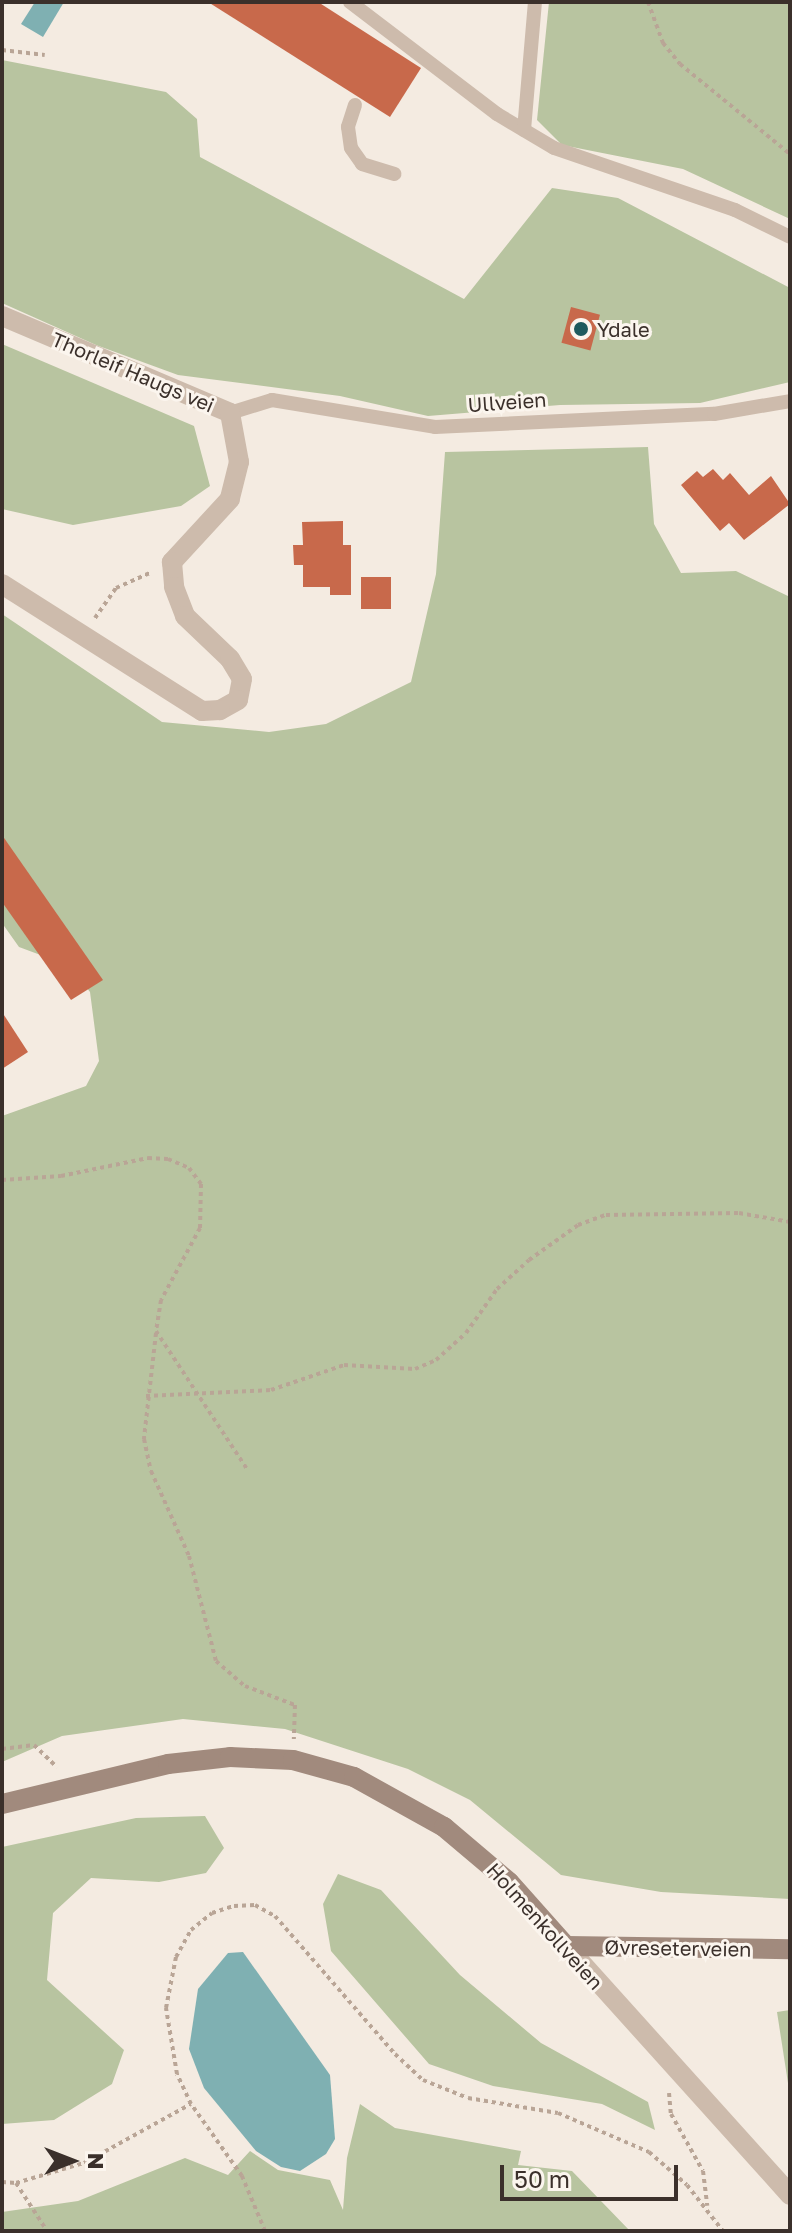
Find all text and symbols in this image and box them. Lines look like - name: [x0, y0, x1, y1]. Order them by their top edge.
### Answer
- place label: Ydale: [597, 317, 650, 341]
- marker: Ydale: [572, 320, 590, 338]
- street label: Thorleif Haugs vei: [48, 327, 218, 417]
- street label: Ullveien: [467, 387, 547, 417]
- street label: Holmenkollveien: [482, 1858, 608, 1994]
- street label: Øvreseterveien: [604, 1935, 752, 1961]
- north arrow: [32, 2121, 112, 2201]
- scale bar: [504, 2149, 682, 2199]
- text: N: [83, 2153, 110, 2169]
- text: 50 m: [514, 2164, 570, 2193]

